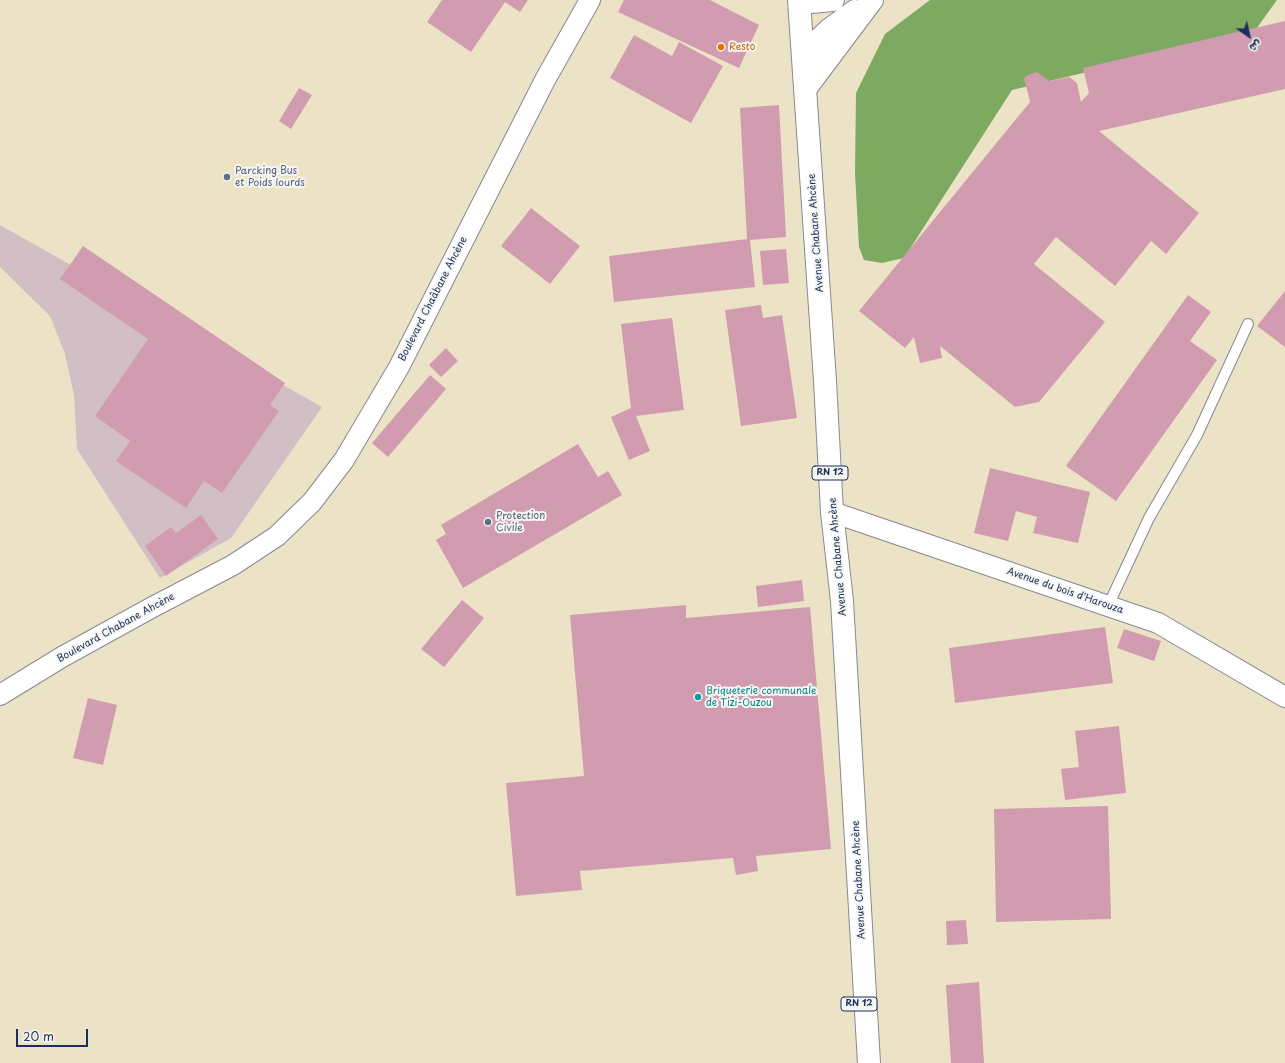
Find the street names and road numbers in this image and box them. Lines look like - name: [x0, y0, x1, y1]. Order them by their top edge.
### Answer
- street label: Avenue Chabane Ahcène: [806, 173, 826, 293]
- street label: Boulevard Chaâbane Ahcène: [396, 235, 470, 363]
- road number: RN 12: [812, 466, 848, 480]
- street label: Avenue Chabane Ahcène: [827, 497, 849, 617]
- street label: Avenue du bois d'Harouza: [1005, 565, 1125, 617]
- street label: Boulevard Chabane Ahcène: [55, 591, 177, 665]
- street label: Avenue Chabane Ahcène: [850, 820, 868, 940]
- road number: RN 12: [841, 997, 877, 1011]

